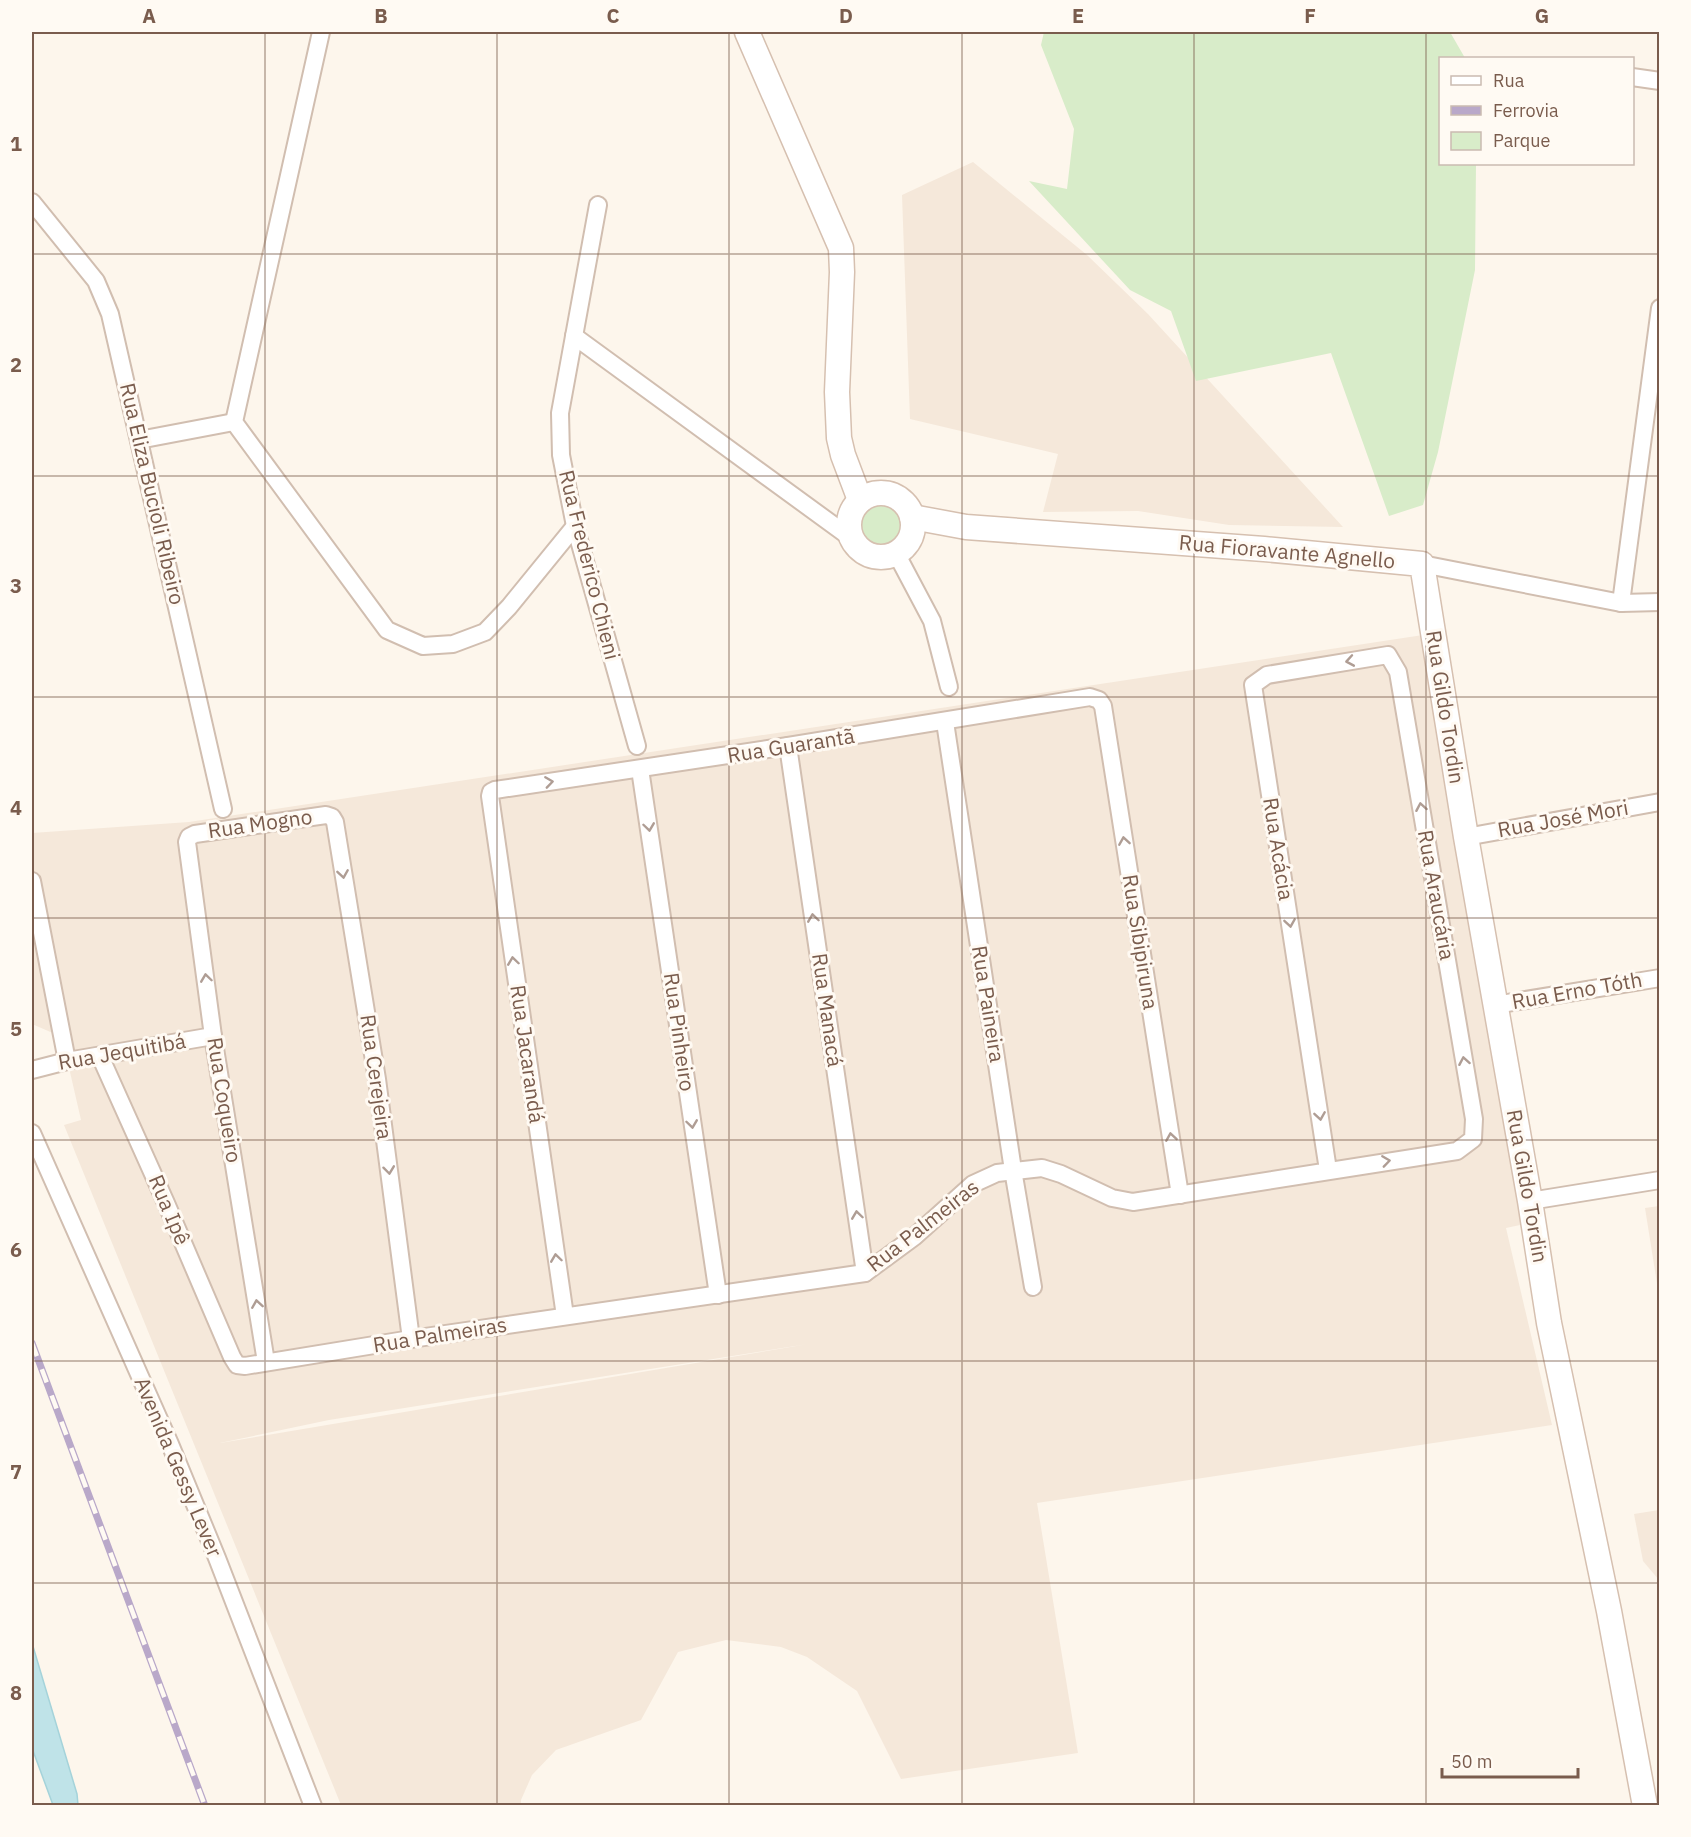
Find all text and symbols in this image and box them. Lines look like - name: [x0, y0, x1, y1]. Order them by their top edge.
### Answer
- text: A: [142, 2, 156, 29]
- text: B: [374, 2, 388, 29]
- text: C: [606, 2, 620, 29]
- text: D: [839, 2, 853, 29]
- text: E: [1072, 2, 1084, 29]
- text: F: [1304, 2, 1316, 29]
- text: G: [1535, 2, 1549, 29]
- legend: [1439, 57, 1634, 165]
- text: Rua: [1493, 69, 1525, 92]
- text: Ferrovia: [1493, 99, 1559, 122]
- text: Parque: [1493, 129, 1551, 152]
- text: 1: [10, 130, 22, 157]
- text: 2: [10, 351, 22, 378]
- street label: Rua Eliza Bucioli Ribeiro: [114, 380, 192, 607]
- street label: Rua Frederico Chieni: [553, 467, 627, 663]
- street label: Rua Fioravante Agnello: [1178, 528, 1396, 574]
- text: 3: [10, 572, 22, 599]
- street label: Rua Gildo Tordin: [1420, 628, 1472, 786]
- one-way arrow: [1345, 655, 1354, 667]
- street label: Rua Guarantã: [725, 721, 857, 769]
- one-way arrow: [544, 777, 553, 789]
- street label: Rua José Mori: [1495, 793, 1631, 843]
- text: 4: [10, 794, 22, 821]
- street label: Rua Acácia: [1257, 795, 1301, 902]
- street label: Rua Mogno: [206, 802, 314, 844]
- one-way arrow: [1415, 802, 1428, 812]
- one-way arrow: [642, 822, 654, 832]
- street label: Rua Araucária: [1412, 828, 1462, 962]
- one-way arrow: [1118, 836, 1131, 846]
- one-way arrow: [337, 869, 349, 879]
- street label: Rua Sibipiruna: [1116, 872, 1166, 1012]
- one-way arrow: [808, 913, 820, 923]
- one-way arrow: [1283, 918, 1296, 928]
- street label: Rua Paineira: [966, 943, 1012, 1064]
- street label: Rua Manacá: [806, 951, 850, 1069]
- one-way arrow: [508, 957, 520, 966]
- street label: Rua Erno Tóth: [1509, 965, 1644, 1015]
- street label: Rua Pinheiro: [658, 971, 702, 1093]
- one-way arrow: [200, 973, 212, 982]
- street label: Rua Jacarandá: [504, 983, 552, 1125]
- street label: Rua Cerejeira: [354, 1012, 400, 1141]
- text: 5: [10, 1015, 22, 1042]
- street label: Rua Jequitibá: [56, 1026, 188, 1076]
- street label: Rua Coqueiro: [201, 1035, 249, 1165]
- one-way arrow: [1459, 1056, 1471, 1066]
- street label: Rua Gildo Tordin: [1501, 1107, 1555, 1265]
- one-way arrow: [1313, 1111, 1325, 1121]
- one-way arrow: [686, 1119, 698, 1128]
- one-way arrow: [1165, 1132, 1177, 1142]
- one-way arrow: [1381, 1156, 1391, 1168]
- one-way arrow: [382, 1166, 395, 1175]
- street label: Rua Ipê: [143, 1170, 197, 1249]
- street label: Rua Palmeiras: [861, 1173, 984, 1278]
- one-way arrow: [851, 1210, 863, 1220]
- text: 6: [10, 1236, 22, 1263]
- one-way arrow: [551, 1254, 563, 1263]
- one-way arrow: [251, 1300, 263, 1309]
- street label: Rua Palmeiras: [371, 1310, 509, 1358]
- street label: Avenida Gessy Lever: [128, 1372, 230, 1561]
- text: 7: [10, 1458, 22, 1485]
- text: 8: [10, 1679, 22, 1706]
- scale bar: [1442, 1741, 1578, 1779]
- text: 50 m: [1451, 1750, 1493, 1773]

